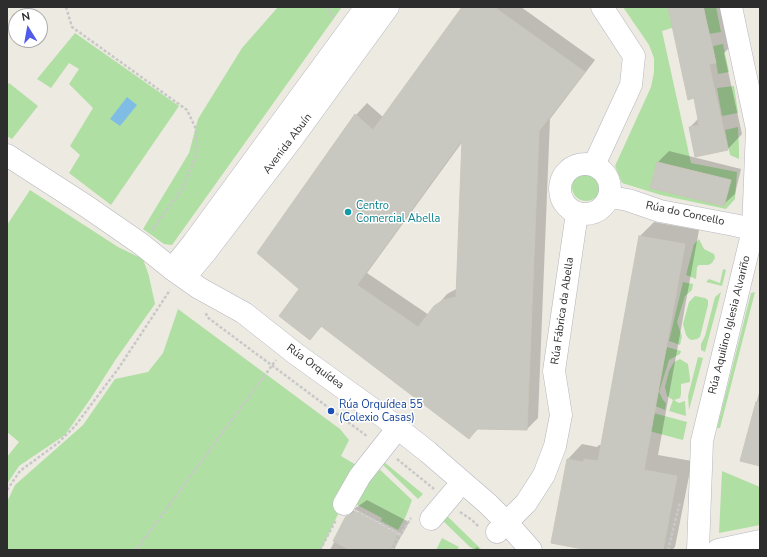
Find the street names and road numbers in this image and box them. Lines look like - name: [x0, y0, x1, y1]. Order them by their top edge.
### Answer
- street label: Avenida Abuín: [261, 111, 315, 177]
- street label: Rúa do Concello: [644, 199, 726, 229]
- street label: Rúa Aquilino Iglesia Alvariño: [706, 254, 754, 396]
- street label: Rúa Fábrica da Abella: [549, 257, 577, 365]
- street label: Rúa Orquídea: [284, 342, 346, 392]

